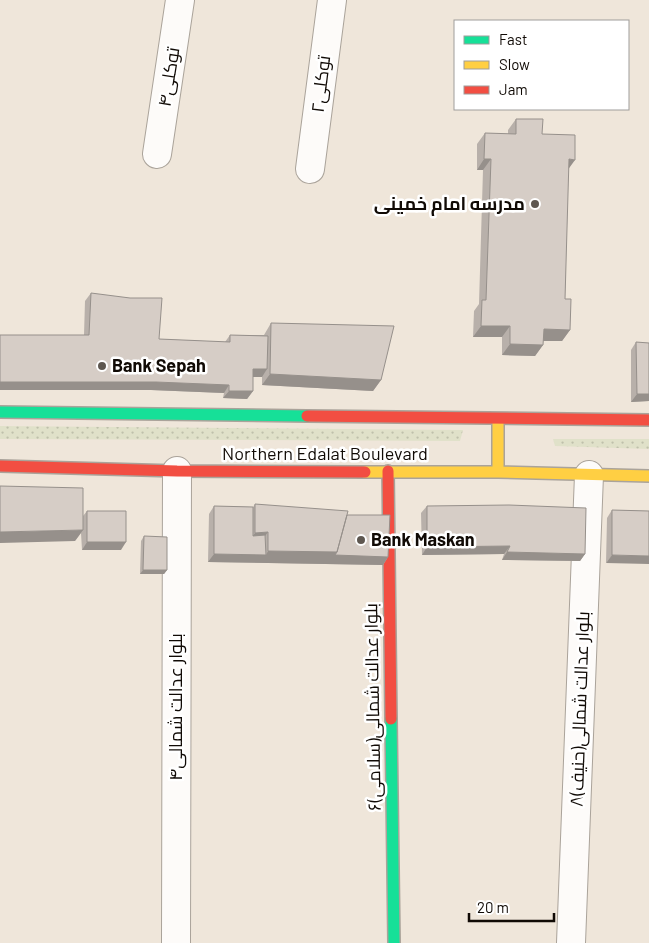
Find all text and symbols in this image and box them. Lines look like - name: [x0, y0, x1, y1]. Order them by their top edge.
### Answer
- legend: [454, 20, 629, 110]
- text: Fast: [499, 30, 527, 48]
- street label: توکلی۴: [152, 45, 185, 108]
- street label: توکلی۲: [306, 54, 335, 114]
- text: Slow: [499, 55, 530, 73]
- text: Jam: [499, 80, 528, 98]
- place label: مدرسه امام خمینی: [374, 192, 525, 216]
- marker: مدرسه امام خمینی: [529, 198, 541, 210]
- place label: Bank Sepah: [112, 354, 206, 376]
- marker: Bank Sepah: [96, 360, 108, 372]
- street label: Northern Edalat Boulevard: [222, 442, 428, 464]
- place label: Bank Maskan: [371, 528, 475, 550]
- marker: Bank Maskan: [355, 534, 367, 546]
- street label: ۶بلوار عدالت شمالی(سلامی): [359, 603, 386, 811]
- street label: ۸بلوار عدالت شمالی(حنیف): [565, 611, 594, 807]
- street label: بلوار عدالت شمالی۴: [164, 633, 187, 781]
- scale bar: [469, 890, 554, 922]
- text: 20 m: [477, 898, 509, 916]

